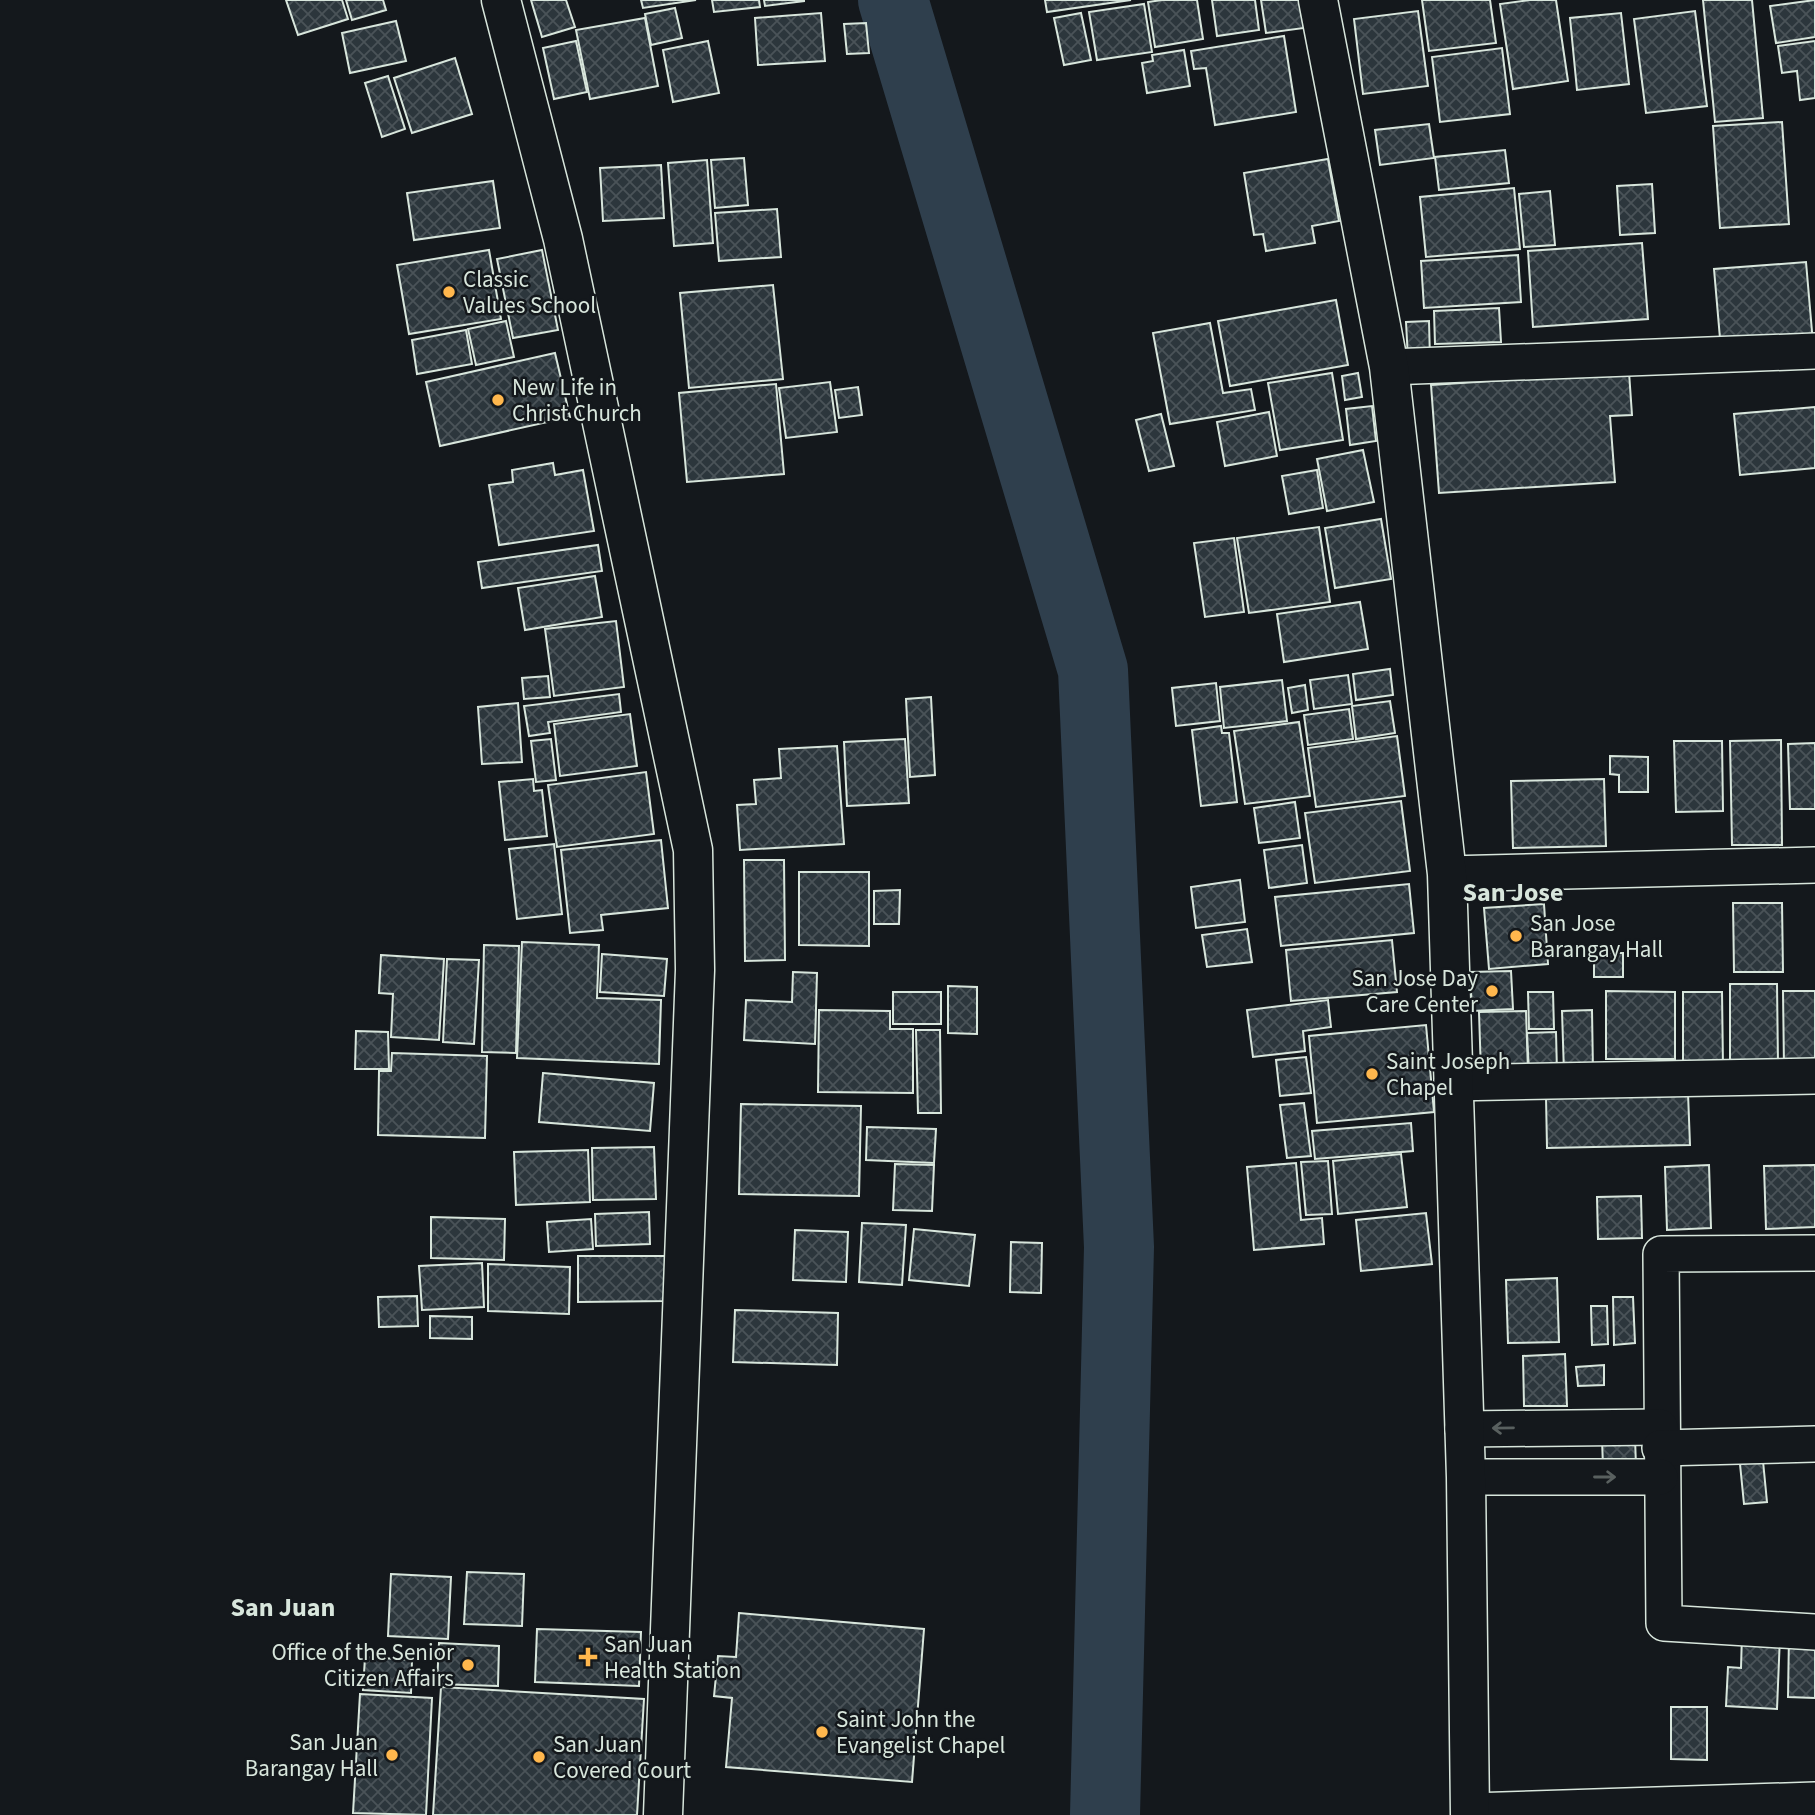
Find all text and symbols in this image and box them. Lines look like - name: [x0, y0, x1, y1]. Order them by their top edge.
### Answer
- place label: Classic Values School: [463, 263, 596, 322]
- marker: Classic Values School: [441, 284, 457, 300]
- place label: New Life in Christ Church: [512, 371, 642, 430]
- marker: New Life in Christ Church: [490, 392, 506, 408]
- district label: San Jose: [1463, 874, 1563, 911]
- place label: San Jose Barangay Hall: [1530, 907, 1663, 966]
- marker: San Jose Barangay Hall: [1508, 928, 1524, 944]
- place label: San Jose Day Care Center: [1351, 962, 1479, 1021]
- marker: San Jose Day Care Center: [1484, 983, 1500, 999]
- place label: Saint Joseph Chapel: [1386, 1045, 1510, 1104]
- marker: Saint Joseph Chapel: [1364, 1066, 1380, 1082]
- one-way arrow: [1492, 1422, 1515, 1435]
- one-way arrow: [1593, 1470, 1616, 1484]
- district label: San Juan: [231, 1589, 335, 1626]
- place label: San Juan Health Station: [604, 1628, 741, 1687]
- place label: Office of the Senior Citizen Affairs: [271, 1636, 455, 1695]
- marker: San Juan Health Station: [578, 1647, 598, 1667]
- marker: Office of the Senior Citizen Affairs: [460, 1657, 476, 1673]
- place label: Saint John the Evangelist Chapel: [836, 1703, 1005, 1762]
- marker: Saint John the Evangelist Chapel: [814, 1724, 830, 1740]
- place label: San Juan Barangay Hall: [245, 1726, 378, 1785]
- place label: San Juan Covered Court: [553, 1728, 691, 1787]
- marker: San Juan Barangay Hall: [384, 1747, 400, 1763]
- marker: San Juan Covered Court: [531, 1749, 547, 1765]

